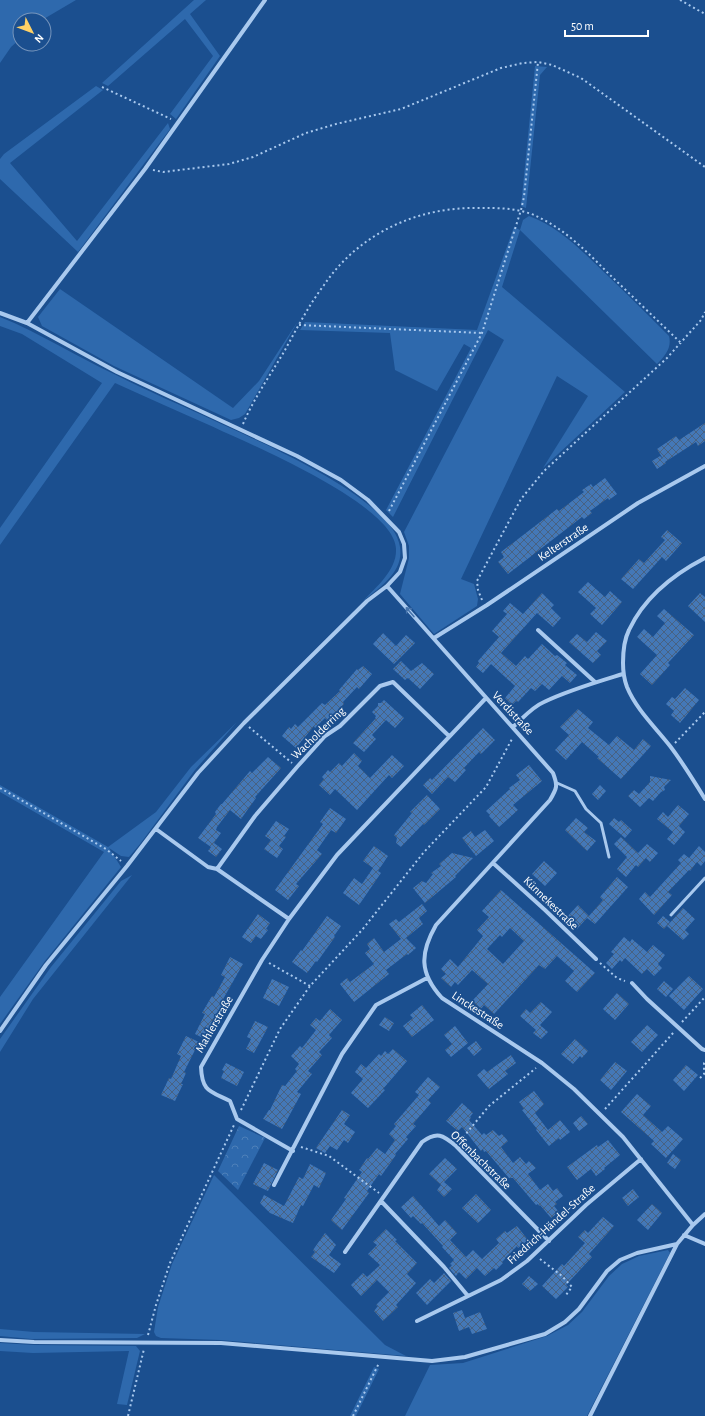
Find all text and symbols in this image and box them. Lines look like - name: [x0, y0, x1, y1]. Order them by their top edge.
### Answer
- north arrow: [12, 12, 52, 52]
- scale bar: [565, 12, 648, 38]
- text: 50 m: [571, 20, 594, 32]
- text: N: [32, 32, 46, 45]
- street label: Kelterstraße: [536, 521, 590, 563]
- one-way arrow: [406, 607, 415, 617]
- street label: Verdistraße: [490, 689, 536, 737]
- street label: Wacholderring: [289, 704, 347, 762]
- street label: Künnekestraße: [521, 874, 581, 932]
- street label: Linckestraße: [450, 989, 506, 1031]
- street label: Mahlerstraße: [193, 994, 235, 1054]
- street label: Offenbachstraße: [449, 1128, 513, 1192]
- street label: Friedrich-Händel-Straße: [505, 1182, 597, 1266]

